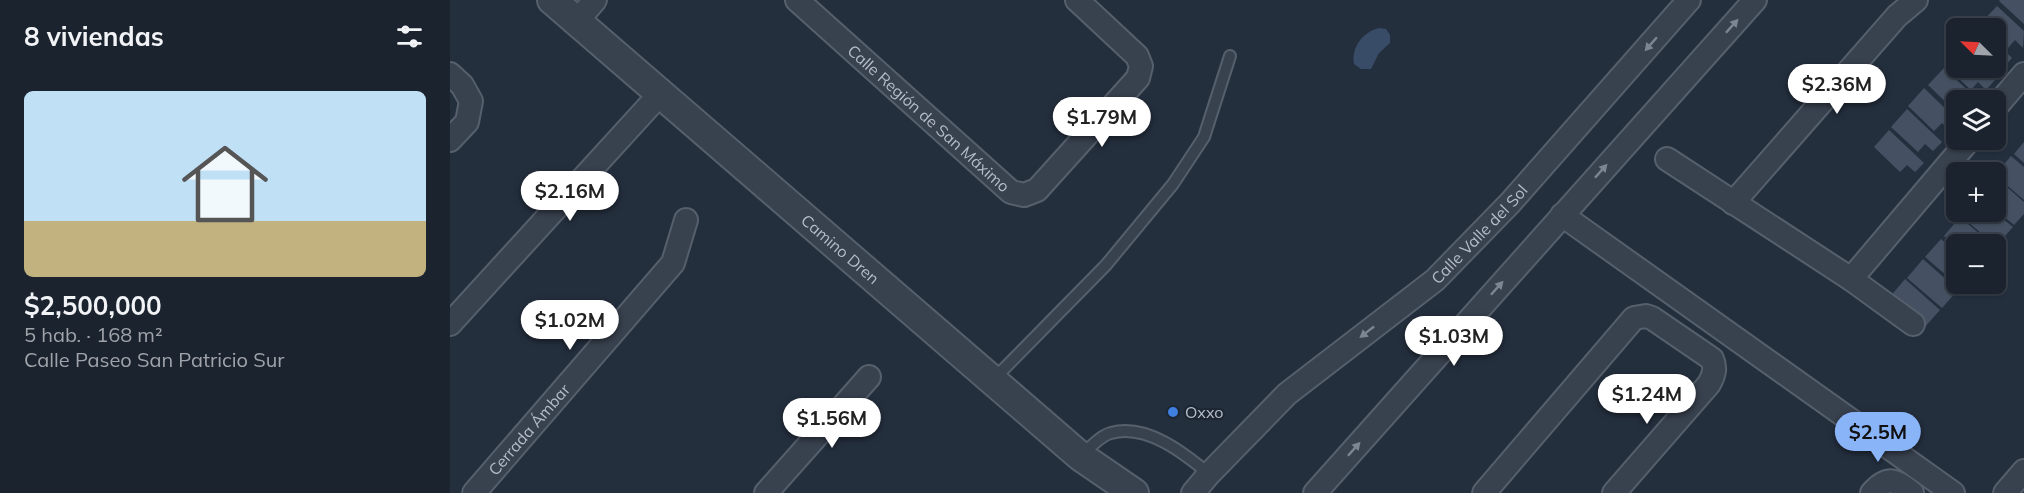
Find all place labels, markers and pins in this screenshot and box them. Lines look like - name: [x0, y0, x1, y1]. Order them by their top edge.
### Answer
- pin: $2.36M: [1788, 64, 1886, 115]
- pin: $1.79M: [1053, 97, 1151, 148]
- pin: $2.16M: [521, 171, 619, 222]
- pin: $1.02M: [521, 300, 619, 351]
- pin: $1.03M: [1405, 316, 1503, 367]
- pin: $1.24M: [1598, 374, 1696, 425]
- pin: $1.56M: [783, 398, 881, 449]
- place label: Oxxo: [1185, 402, 1223, 422]
- marker: Oxxo: [1166, 405, 1180, 419]
- pin: $2.5M: [1836, 412, 1920, 463]

